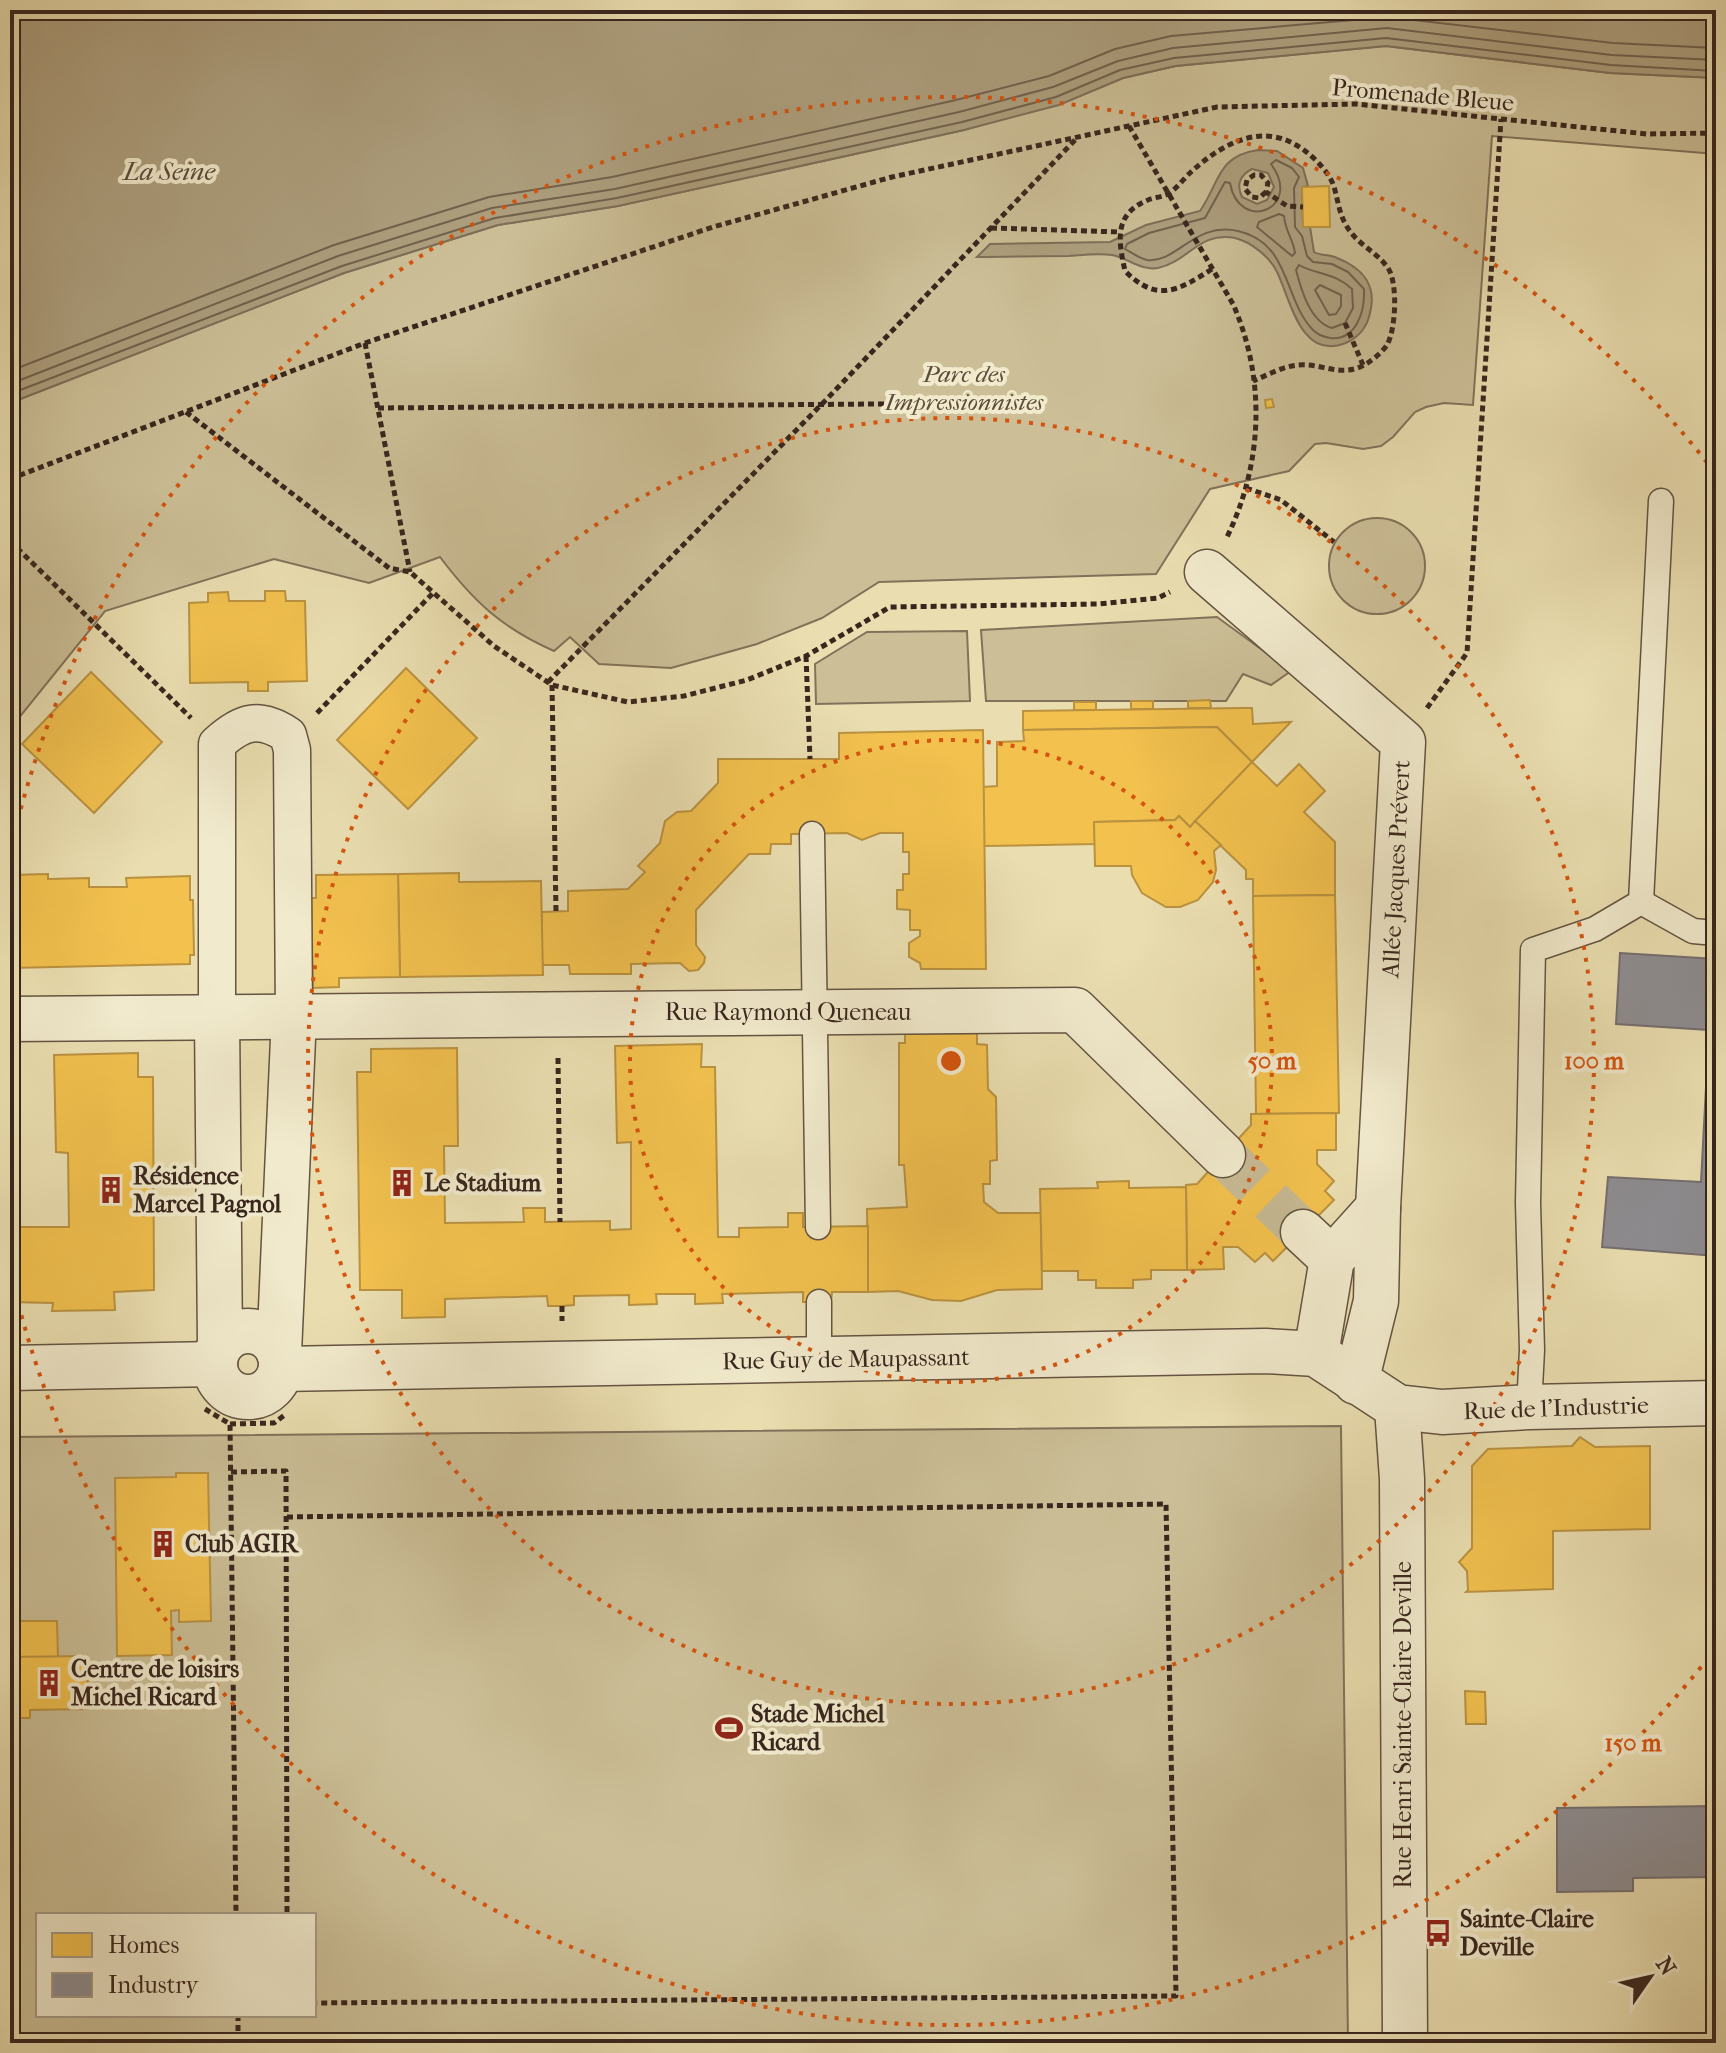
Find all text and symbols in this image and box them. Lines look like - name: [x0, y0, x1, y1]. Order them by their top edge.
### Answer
- street label: Promenade Bleue: [1331, 73, 1515, 117]
- water label: La Seine: [121, 156, 216, 187]
- park label: Parc des Impressionnistes: [884, 360, 1044, 416]
- street label: Allée Jacques Prévert: [1376, 759, 1416, 980]
- street label: Rue Raymond Queneau: [665, 998, 912, 1026]
- centre of rings: [937, 1047, 965, 1075]
- text: 50 m: [1248, 1047, 1297, 1075]
- text: 100 m: [1564, 1047, 1625, 1075]
- place label: Résidence Marcel Pagnol: [133, 1162, 281, 1218]
- building icon: Le Stadium: [387, 1168, 417, 1198]
- place label: Le Stadium: [424, 1169, 542, 1197]
- building icon: Résidence Marcel Pagnol: [96, 1175, 126, 1205]
- street label: Rue Guy de Maupassant: [722, 1343, 970, 1375]
- street label: Rue de l'Industrie: [1463, 1391, 1649, 1425]
- building icon: Club AGIR: [148, 1529, 178, 1559]
- place label: Club AGIR: [185, 1530, 299, 1558]
- street label: Rue Henri Sainte-Claire Deville: [1389, 1561, 1417, 1889]
- place label: Centre de loisirs Michel Ricard: [71, 1655, 239, 1711]
- building icon: Centre de loisirs Michel Ricard: [34, 1668, 64, 1698]
- place label: Stade Michel Ricard: [751, 1700, 885, 1756]
- sports icon: Stade Michel Ricard: [714, 1713, 744, 1743]
- text: 150 m: [1604, 1729, 1663, 1757]
- place label: Sainte-Claire Deville: [1460, 1905, 1594, 1961]
- legend: [36, 1913, 316, 2017]
- bus stop icon: Sainte-Claire Deville: [1423, 1918, 1453, 1948]
- text: Homes: [108, 1931, 179, 1959]
- north arrow: [1610, 1937, 1690, 2017]
- text: N: [1650, 1952, 1681, 1981]
- text: Industry: [108, 1971, 199, 1999]

